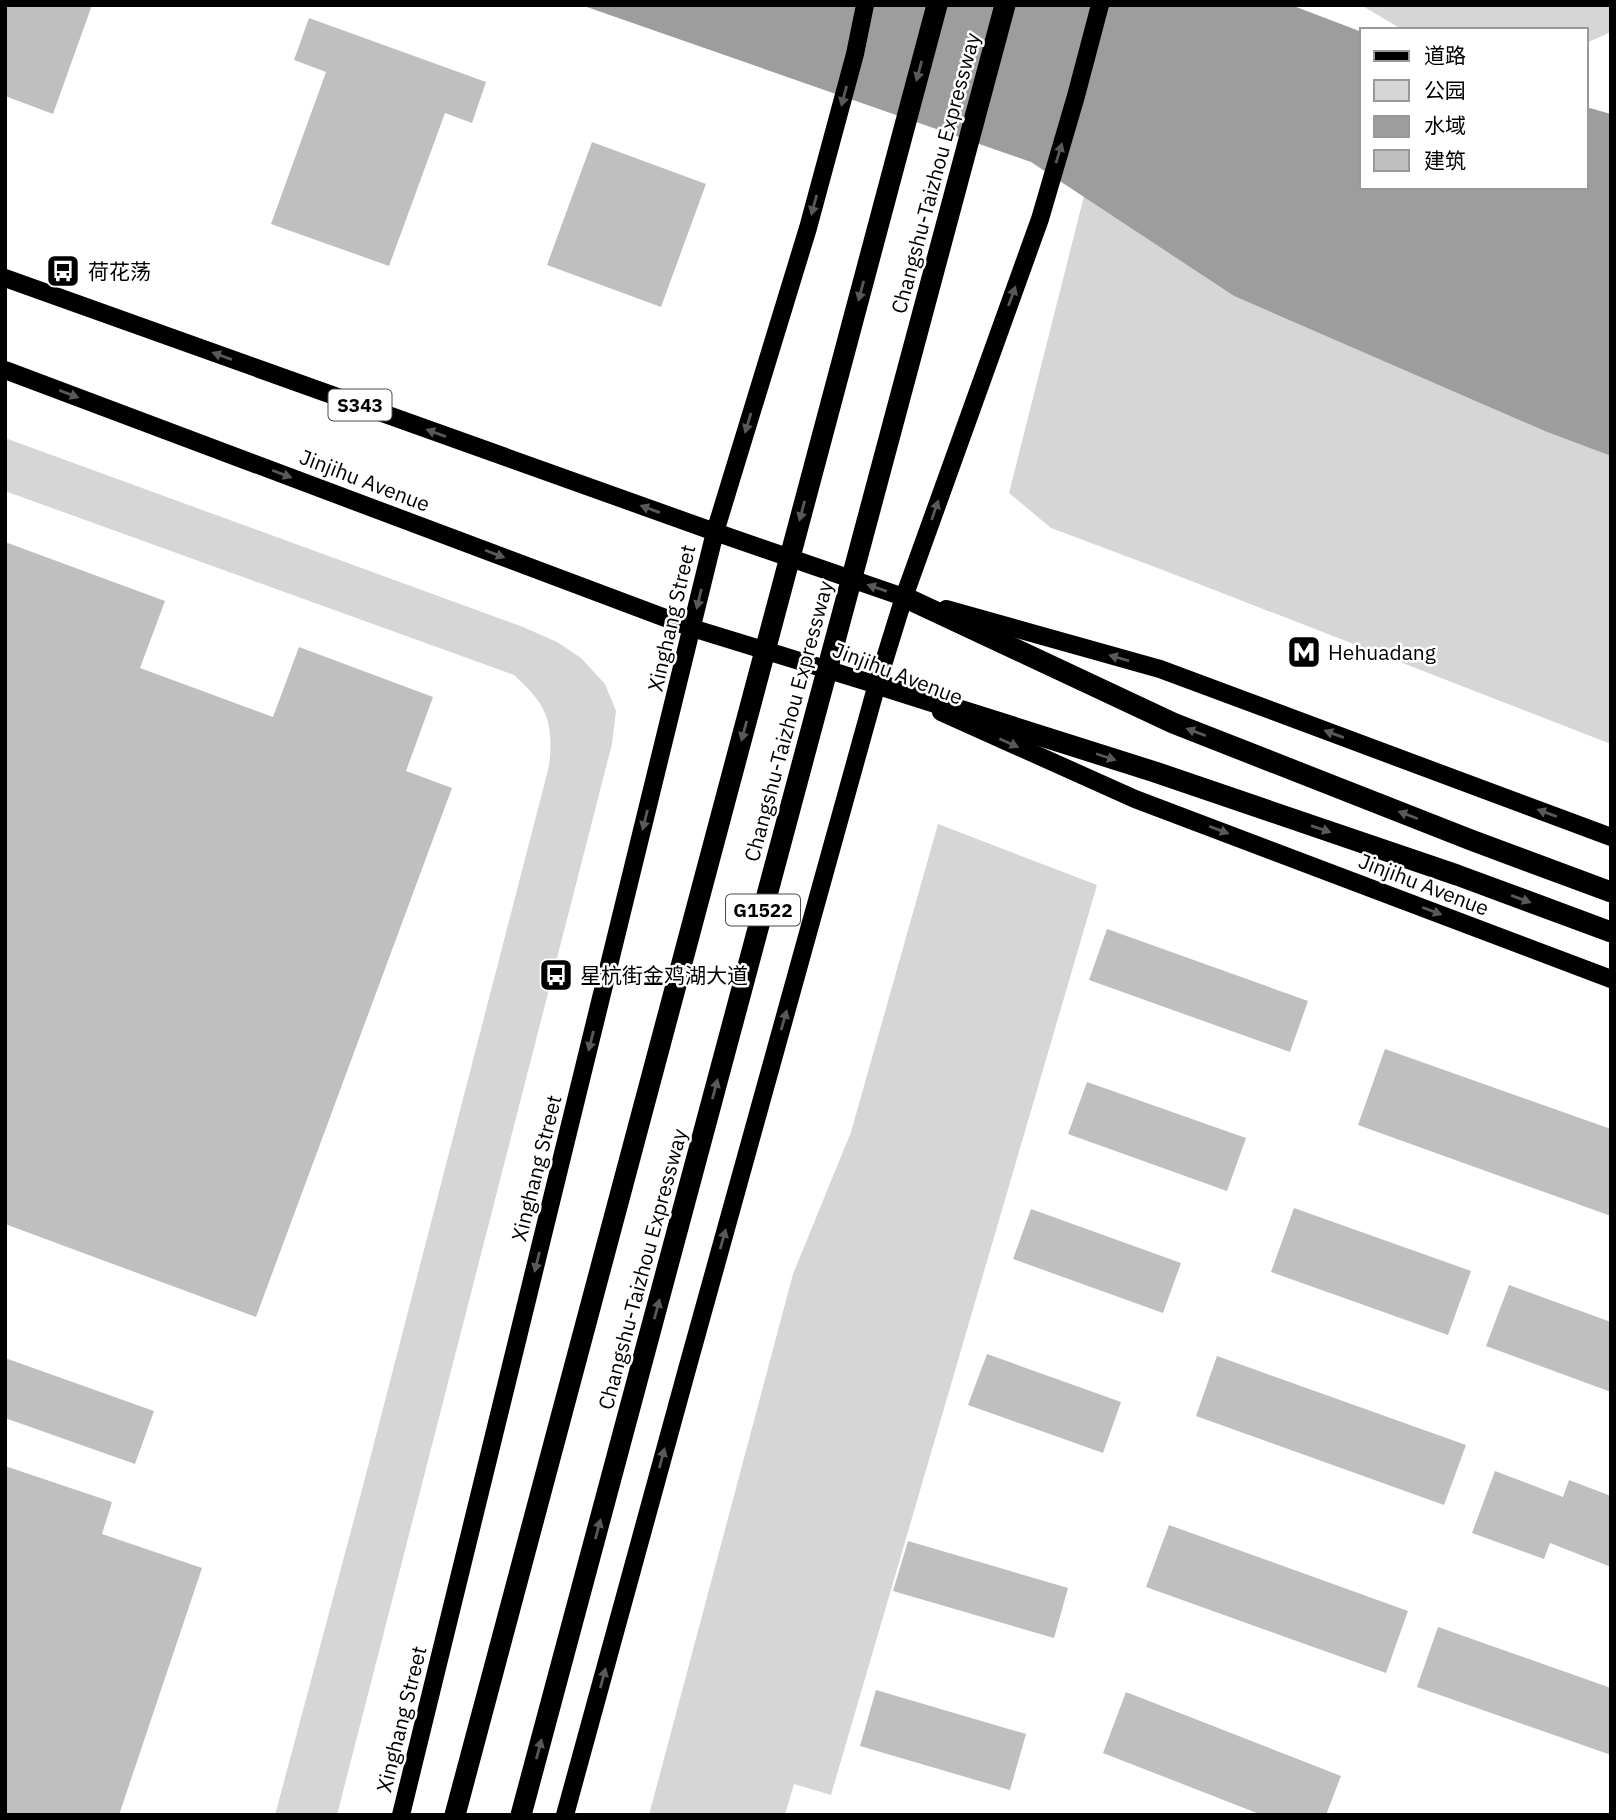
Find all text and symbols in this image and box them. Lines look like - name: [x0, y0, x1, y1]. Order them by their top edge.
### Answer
- legend: [1360, 28, 1588, 189]
- street label: Changshu-Taizhou Expressway: [884, 29, 986, 317]
- text: 道路: [1424, 41, 1466, 69]
- one-way arrow: [914, 61, 924, 82]
- text: 公园: [1424, 76, 1466, 104]
- one-way arrow: [838, 85, 848, 106]
- text: 水域: [1424, 111, 1466, 139]
- one-way arrow: [1055, 142, 1065, 163]
- text: 建筑: [1424, 146, 1466, 174]
- one-way arrow: [808, 194, 819, 216]
- bus stop icon: 荷花荡: [44, 252, 82, 290]
- place label: 荷花荡: [88, 257, 151, 285]
- one-way arrow: [855, 280, 866, 302]
- one-way arrow: [1006, 285, 1017, 306]
- one-way arrow: [212, 350, 233, 361]
- one-way arrow: [59, 388, 80, 399]
- road number: S343: [328, 390, 392, 420]
- one-way arrow: [743, 412, 753, 433]
- one-way arrow: [426, 427, 447, 438]
- street label: Jinjihu Avenue: [296, 442, 434, 518]
- one-way arrow: [272, 468, 293, 479]
- one-way arrow: [930, 499, 941, 520]
- one-way arrow: [797, 501, 807, 522]
- one-way arrow: [640, 503, 661, 514]
- street label: Xinghang Street: [641, 542, 701, 694]
- one-way arrow: [485, 548, 506, 559]
- street label: Changshu-Taizhou Expressway: [737, 577, 839, 865]
- one-way arrow: [867, 582, 888, 593]
- one-way arrow: [693, 588, 704, 610]
- metro station icon: Hehuadang: [1285, 633, 1323, 671]
- street label: Jinjihu Avenue: [829, 635, 967, 711]
- place label: Hehuadang: [1328, 638, 1436, 666]
- one-way arrow: [1108, 652, 1130, 663]
- one-way arrow: [738, 720, 749, 742]
- one-way arrow: [1185, 726, 1206, 737]
- one-way arrow: [1323, 728, 1344, 739]
- one-way arrow: [999, 737, 1019, 749]
- one-way arrow: [1095, 752, 1116, 762]
- one-way arrow: [1536, 808, 1557, 819]
- one-way arrow: [639, 809, 650, 831]
- one-way arrow: [1397, 810, 1418, 821]
- one-way arrow: [1311, 824, 1332, 835]
- one-way arrow: [1209, 825, 1230, 836]
- street label: Jinjihu Avenue: [1355, 846, 1493, 922]
- one-way arrow: [1510, 893, 1531, 904]
- road number: G1522: [726, 894, 800, 926]
- one-way arrow: [1421, 906, 1442, 917]
- bus stop icon: 星杭街金鸡湖大道: [537, 956, 575, 994]
- place label: 星杭街金鸡湖大道: [580, 961, 748, 989]
- one-way arrow: [779, 1009, 790, 1031]
- one-way arrow: [585, 1030, 596, 1052]
- one-way arrow: [710, 1078, 721, 1100]
- street label: Xinghang Street: [504, 1092, 568, 1244]
- street label: Changshu-Taizhou Expressway: [591, 1125, 693, 1413]
- one-way arrow: [718, 1228, 729, 1250]
- one-way arrow: [531, 1251, 542, 1273]
- one-way arrow: [652, 1298, 662, 1319]
- one-way arrow: [658, 1448, 668, 1469]
- one-way arrow: [593, 1518, 604, 1540]
- street label: Xinghang Street: [369, 1643, 433, 1795]
- one-way arrow: [598, 1667, 608, 1688]
- one-way arrow: [534, 1738, 545, 1760]

